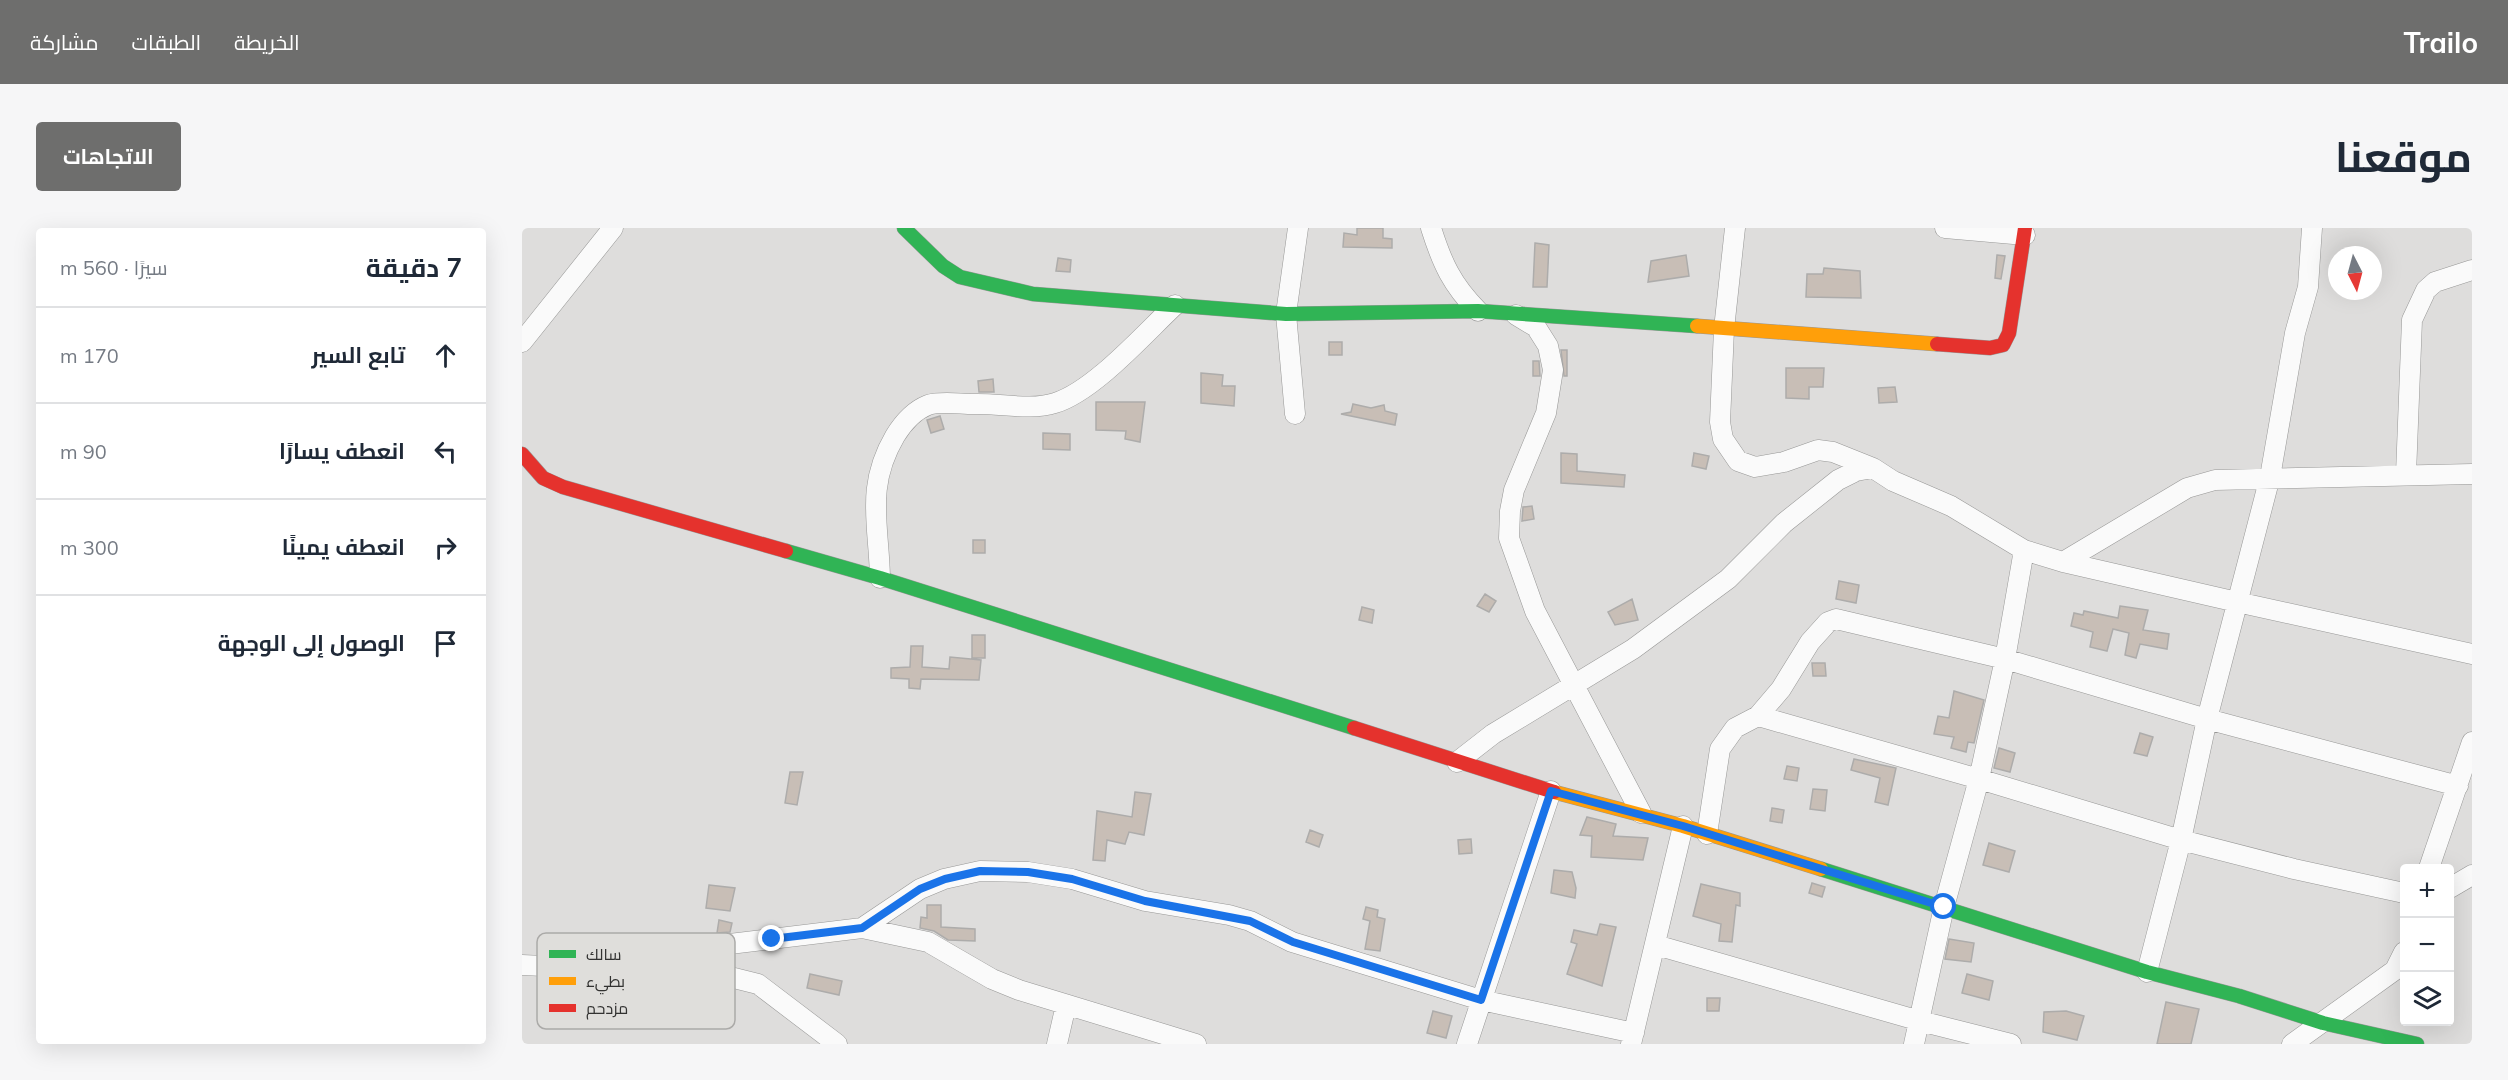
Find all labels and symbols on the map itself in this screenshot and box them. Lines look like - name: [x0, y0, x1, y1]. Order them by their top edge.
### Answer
- north arrow: [2328, 246, 2382, 300]
- route start: [1930, 893, 1956, 919]
- route end: [758, 925, 784, 951]
- legend: [537, 933, 735, 1029]
- text: سالك: [586, 944, 621, 964]
- text: بطيء: [586, 971, 625, 995]
- text: مزدحم: [586, 998, 628, 1020]

